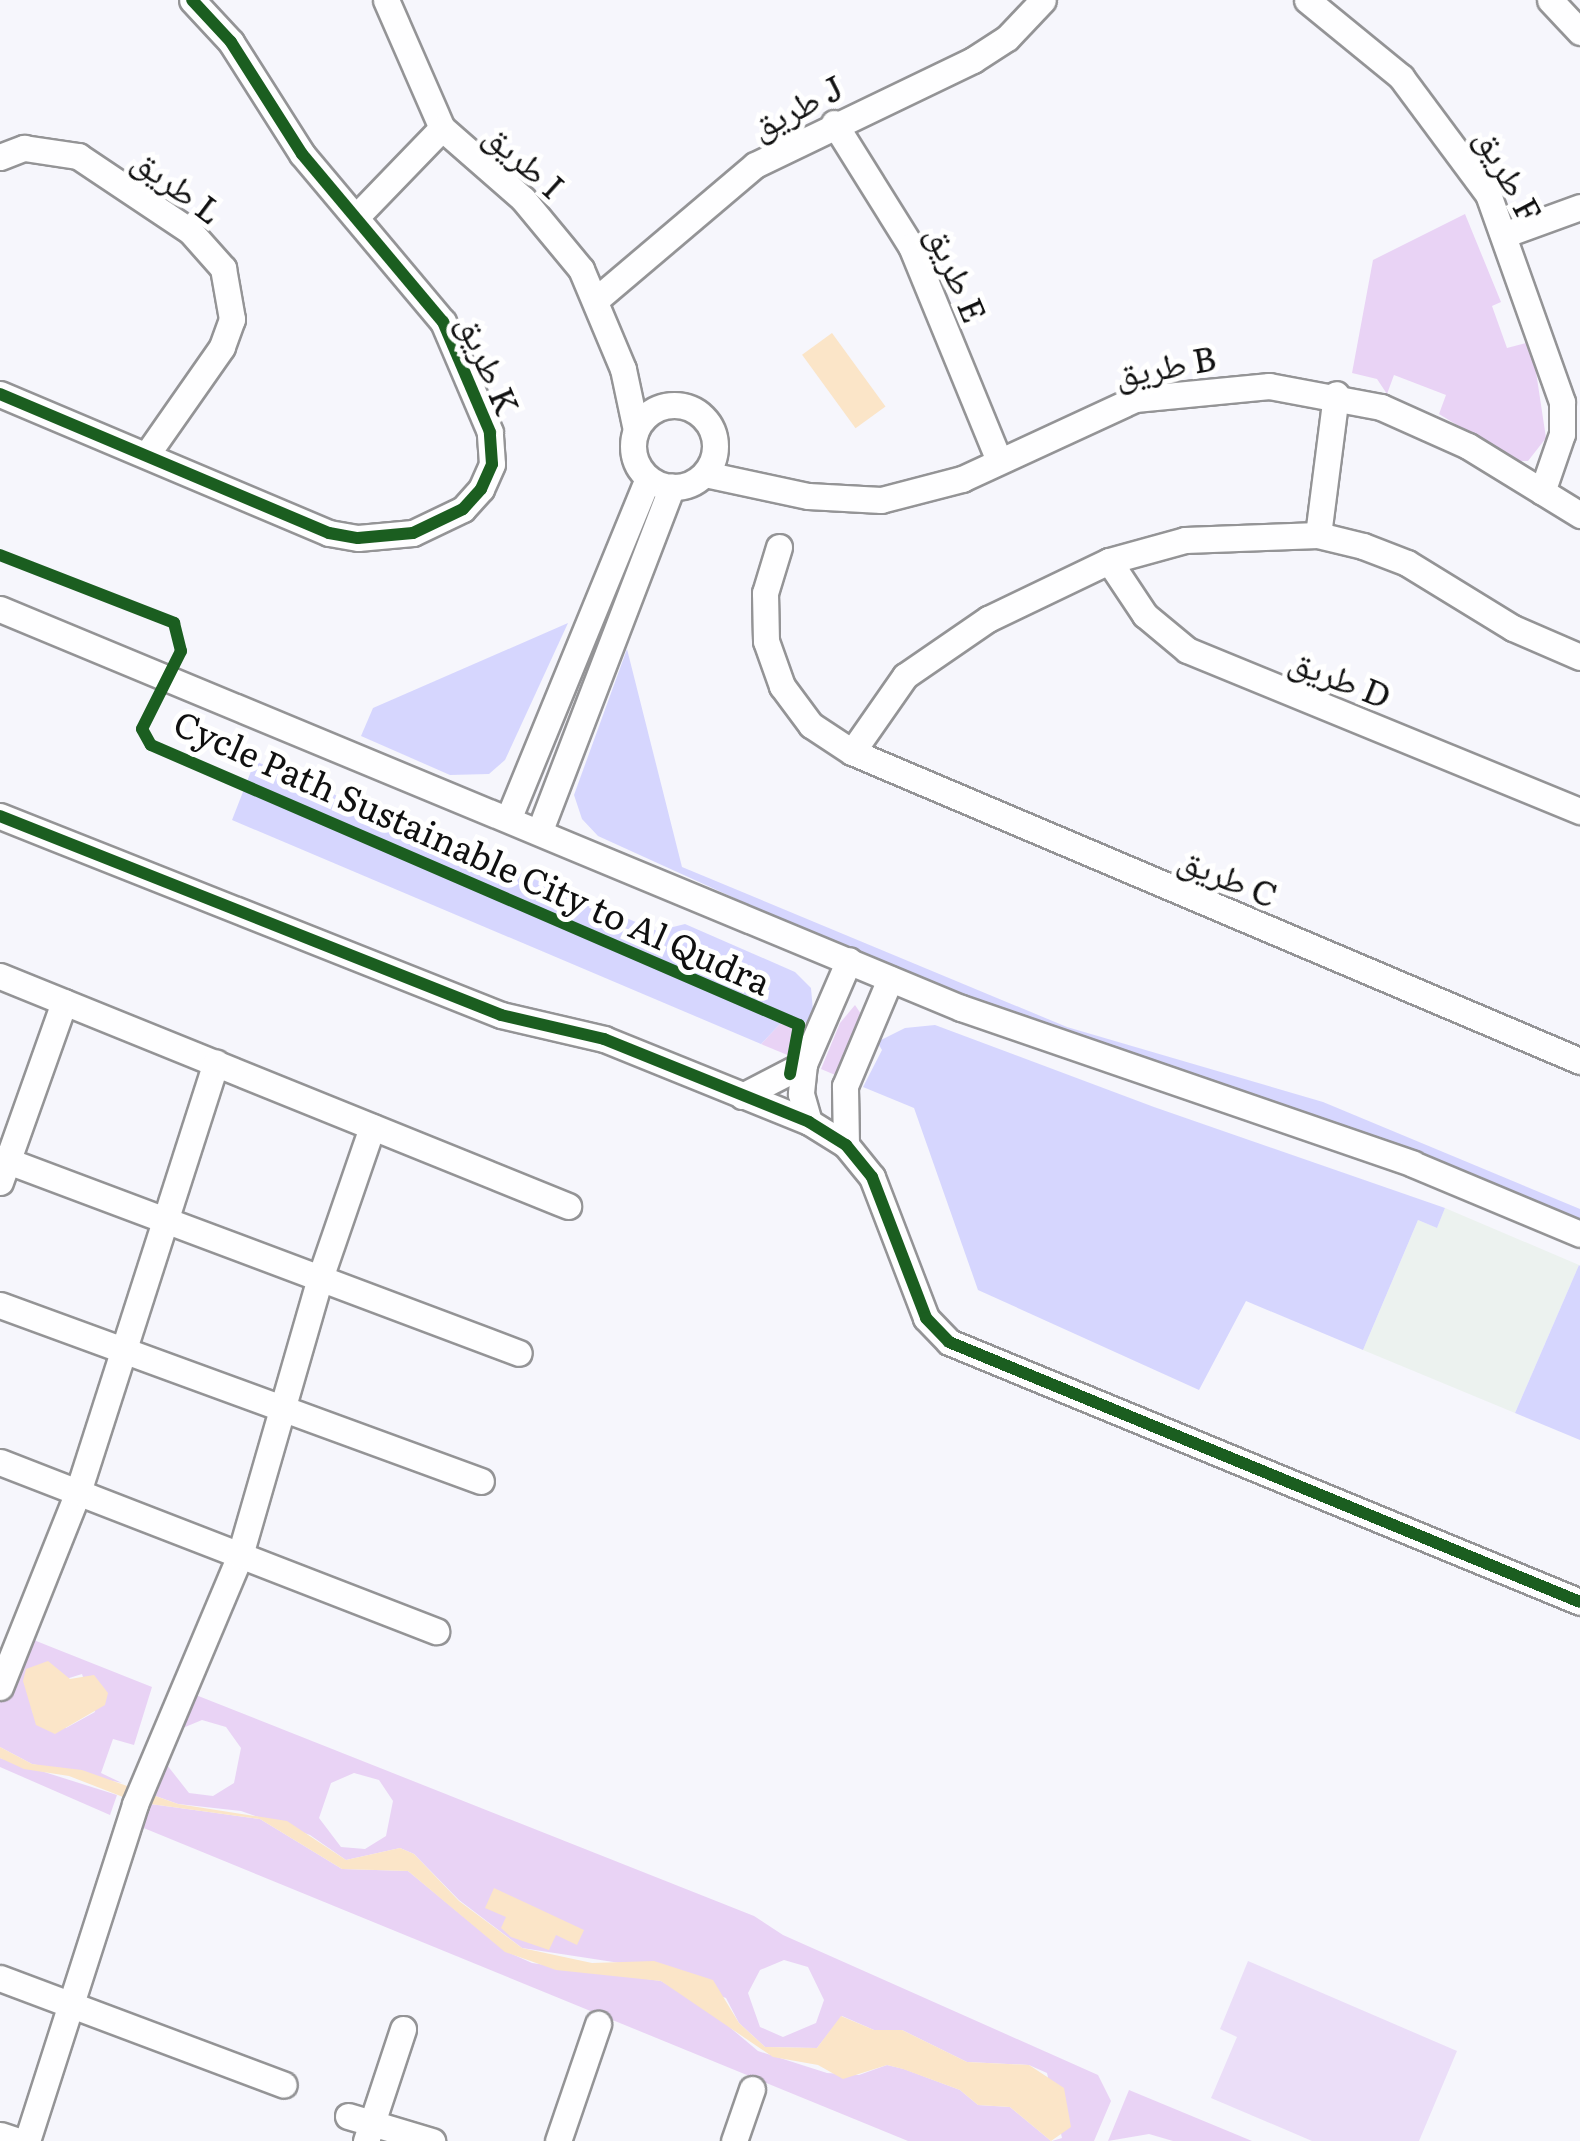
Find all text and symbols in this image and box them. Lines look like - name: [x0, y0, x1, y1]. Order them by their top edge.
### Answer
- street label: طريق J: [743, 64, 849, 146]
- street label: طريق I: [477, 112, 575, 206]
- street label: طريق F: [1469, 120, 1553, 228]
- street label: طريق L: [126, 137, 232, 231]
- street label: طريق E: [920, 218, 998, 328]
- street label: طريق K: [451, 307, 531, 421]
- street label: طريق B: [1111, 334, 1219, 394]
- street label: طريق D: [1284, 637, 1398, 715]
- street label: Cycle Path Sustainable City to Al Qudra: [168, 700, 778, 1002]
- street label: طريق C: [1173, 836, 1285, 914]

